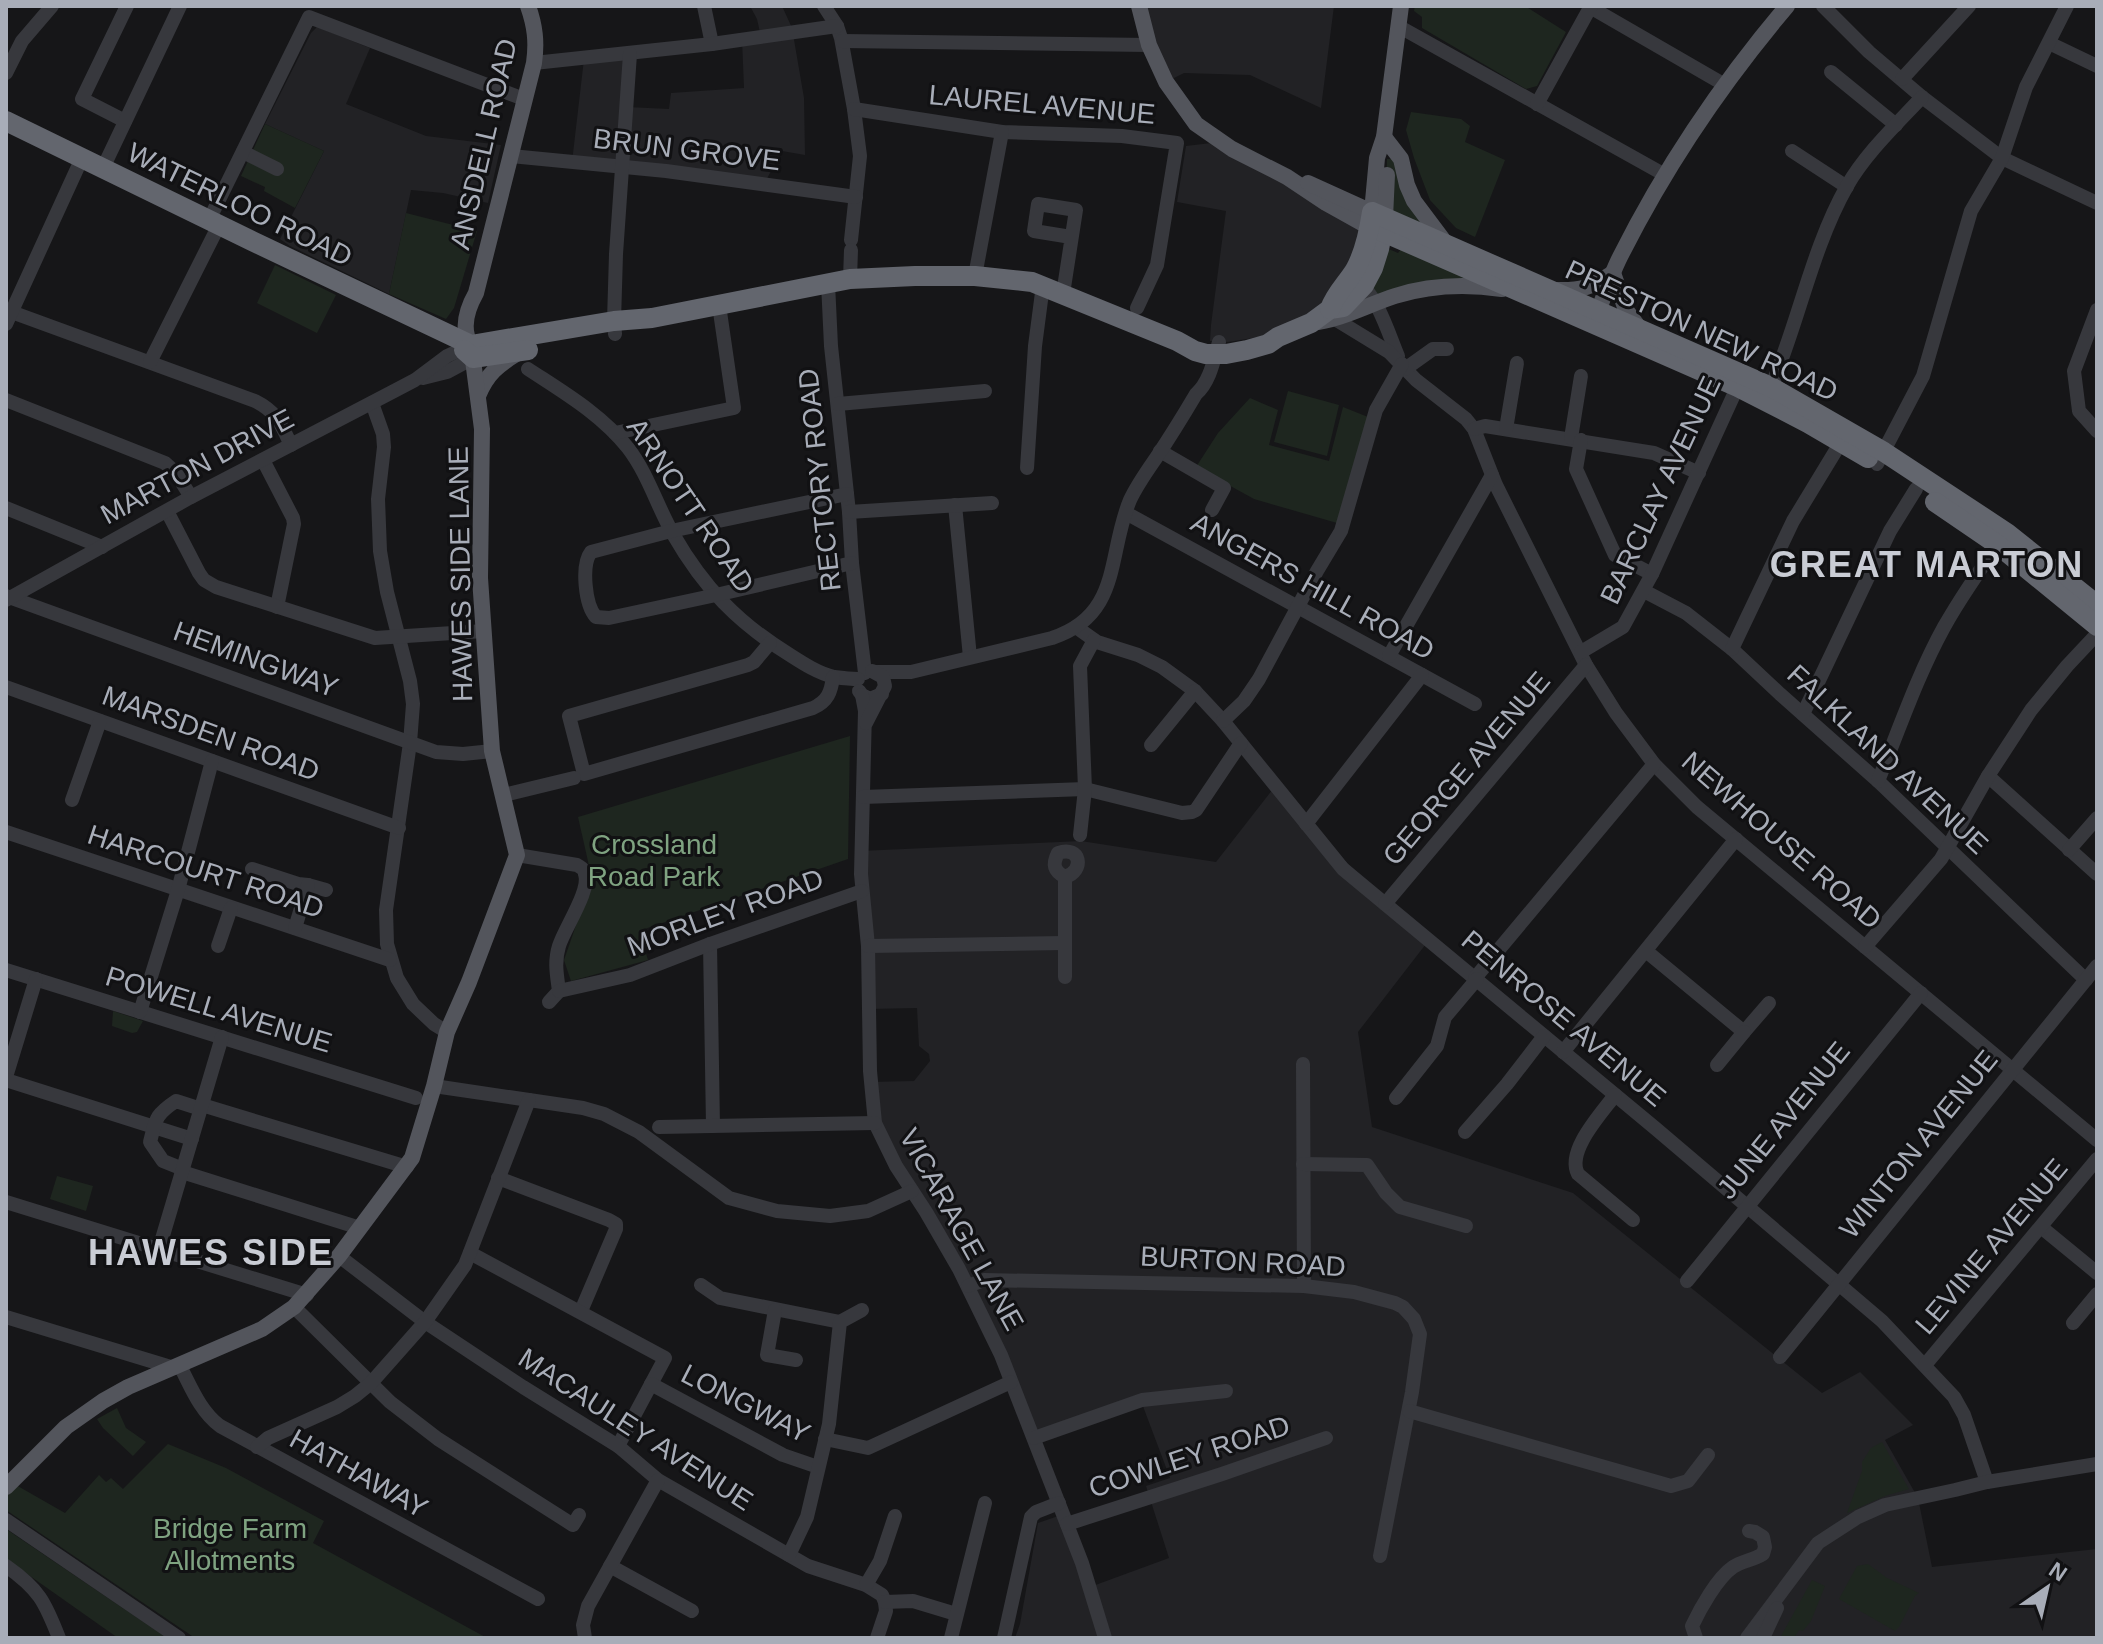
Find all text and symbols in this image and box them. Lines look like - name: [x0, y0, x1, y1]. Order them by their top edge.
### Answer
- street label: ANSDELL ROAD: [444, 36, 523, 252]
- street label: LAUREL AVENUE: [927, 79, 1156, 130]
- street label: BRUN GROVE: [592, 123, 782, 176]
- street label: WATERLOO ROAD: [123, 137, 357, 272]
- street label: PRESTON NEW ROAD: [1561, 254, 1843, 407]
- street label: RECTORY ROAD: [792, 367, 847, 593]
- street label: BARCLAY AVENUE: [1594, 372, 1727, 609]
- street label: MARTON DRIVE: [96, 403, 299, 530]
- street label: ARNOTT ROAD: [621, 412, 760, 598]
- street label: HAWES SIDE LANE: [443, 446, 478, 702]
- street label: ANGERS HILL ROAD: [1186, 507, 1440, 666]
- district label: GREAT MARTON: [1770, 544, 2084, 585]
- street label: HEMINGWAY: [169, 615, 343, 704]
- street label: FALKLAND AVENUE: [1781, 659, 1994, 860]
- street label: GEORGE AVENUE: [1377, 666, 1556, 871]
- street label: MARSDEN ROAD: [98, 680, 324, 787]
- street label: NEWHOUSE ROAD: [1676, 745, 1888, 935]
- street label: HARCOURT ROAD: [84, 819, 328, 924]
- park label: Crossland Road Park: [588, 829, 721, 892]
- street label: MORLEY ROAD: [623, 863, 827, 962]
- street label: PENROSE AVENUE: [1456, 924, 1672, 1113]
- street label: POWELL AVENUE: [102, 960, 336, 1059]
- street label: JUNE AVENUE: [1711, 1036, 1856, 1205]
- street label: WINTON AVENUE: [1833, 1044, 2004, 1244]
- street label: VICARAGE LANE: [893, 1123, 1030, 1335]
- street label: LEVINE AVENUE: [1909, 1153, 2074, 1340]
- district label: HAWES SIDE: [88, 1232, 334, 1273]
- street label: BURTON ROAD: [1139, 1241, 1347, 1282]
- street label: MACAULEY AVENUE: [513, 1342, 759, 1517]
- street label: LONGWAY: [676, 1358, 815, 1449]
- street label: COWLEY ROAD: [1085, 1409, 1294, 1504]
- street label: HATHAWAY: [285, 1423, 433, 1524]
- park label: Bridge Farm Allotments: [153, 1513, 307, 1576]
- north arrow: [2007, 1548, 2087, 1628]
- text: N: [2044, 1557, 2071, 1587]

